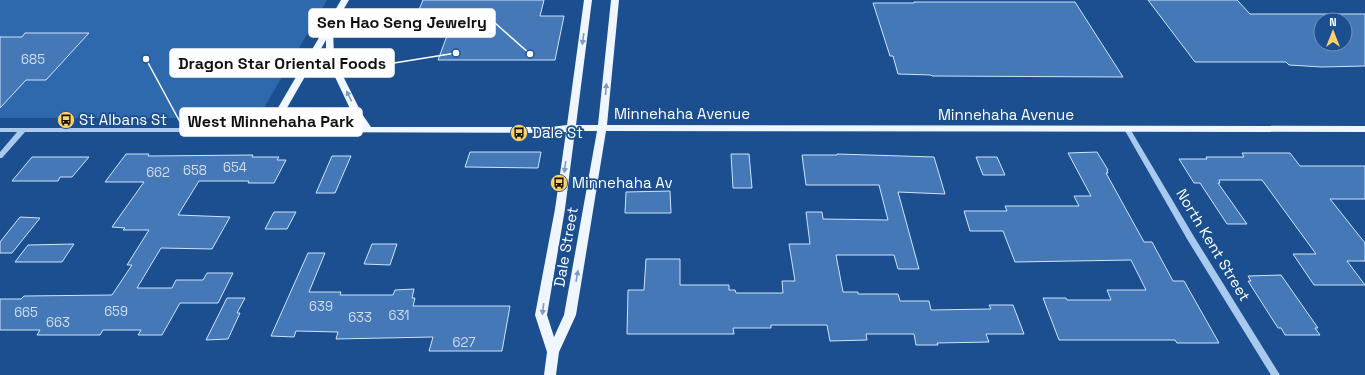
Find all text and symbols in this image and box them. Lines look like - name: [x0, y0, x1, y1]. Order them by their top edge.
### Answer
- callout: Sen Hao Seng Jewelry: [309, 9, 495, 37]
- text: Sen Hao Seng Jewelry: [317, 12, 487, 33]
- north arrow: [1313, 12, 1353, 52]
- text: N: [1329, 15, 1337, 29]
- one-way arrow: [580, 33, 586, 45]
- callout: Dragon Star Oriental Foods: [170, 49, 394, 77]
- house number: 685: [21, 51, 45, 68]
- text: Dragon Star Oriental Foods: [178, 53, 386, 74]
- one-way arrow: [603, 83, 610, 95]
- one-way arrow: [346, 91, 352, 102]
- street label: Minnehaha Avenue: [614, 104, 750, 123]
- street label: Minnehaha Avenue: [938, 105, 1074, 124]
- callout: West Minnehaha Park: [180, 108, 362, 136]
- bus stop icon: St Albans St: [56, 110, 76, 130]
- place label: St Albans St: [79, 110, 167, 129]
- text: West Minnehaha Park: [188, 111, 354, 132]
- bus stop icon: Dale St: [509, 123, 529, 143]
- place label: Dale St: [532, 123, 583, 142]
- house number: 654: [223, 159, 247, 176]
- one-way arrow: [562, 161, 568, 173]
- house number: 658: [183, 162, 207, 179]
- house number: 662: [146, 164, 170, 181]
- bus stop icon: Minnehaha Av: [549, 173, 569, 193]
- place label: Minnehaha Av: [572, 173, 672, 192]
- street label: North Kent Street: [1172, 185, 1255, 305]
- street label: Dale Street: [549, 205, 582, 288]
- one-way arrow: [574, 270, 580, 282]
- house number: 639: [309, 298, 333, 315]
- house number: 659: [104, 303, 128, 320]
- one-way arrow: [539, 303, 546, 315]
- house number: 665: [14, 304, 38, 321]
- house number: 631: [388, 307, 410, 324]
- house number: 633: [348, 309, 372, 326]
- house number: 663: [46, 314, 70, 331]
- house number: 627: [453, 334, 475, 351]

